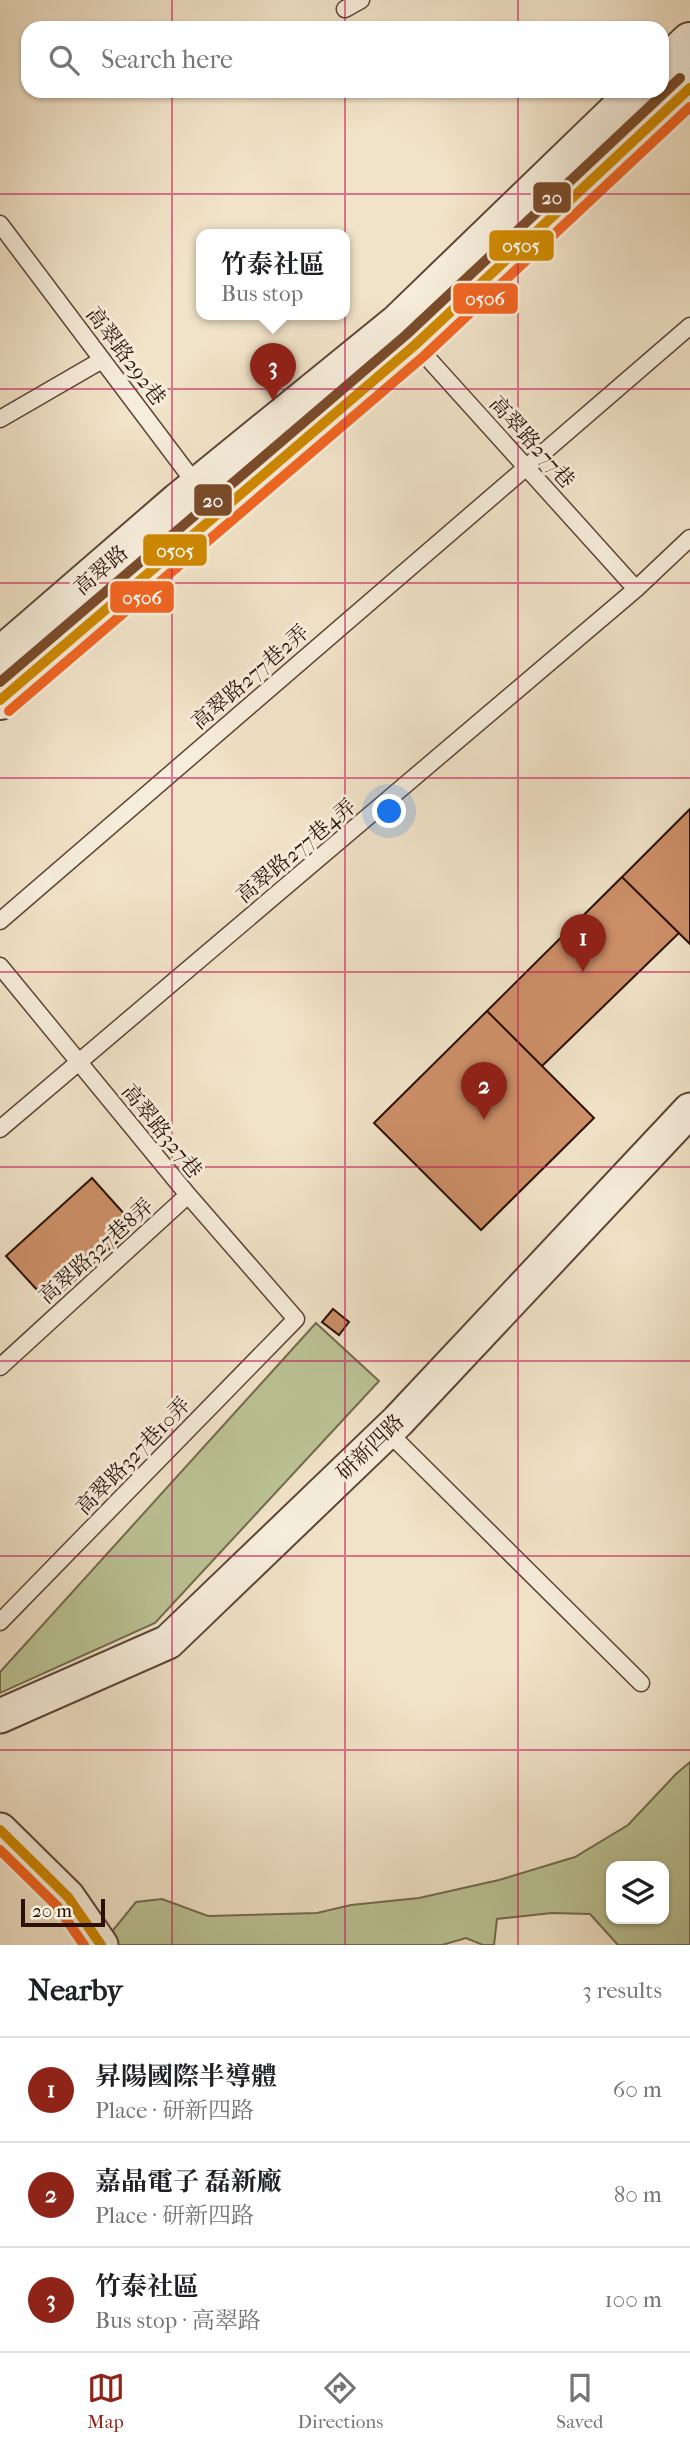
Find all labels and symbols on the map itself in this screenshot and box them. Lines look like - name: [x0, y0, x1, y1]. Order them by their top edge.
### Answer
- line badge: 20: [532, 181, 572, 214]
- text: 20: [542, 187, 562, 209]
- line badge: 0505: [488, 229, 555, 262]
- text: 0505: [502, 235, 540, 257]
- line badge: 0506: [452, 282, 519, 315]
- text: 0506: [465, 288, 505, 310]
- street label: 高翠路292巷: [81, 302, 171, 410]
- pin: 3: [250, 343, 296, 401]
- street label: 高翠路277巷: [485, 391, 579, 493]
- line badge: 20: [193, 483, 233, 517]
- text: 20: [203, 490, 223, 512]
- line badge: 0505: [142, 533, 208, 567]
- street label: 高翠路: [69, 540, 133, 600]
- text: 0505: [156, 540, 194, 562]
- line badge: 0506: [109, 580, 175, 614]
- text: 0506: [122, 587, 162, 609]
- street label: 高翠路277巷2弄: [187, 620, 313, 734]
- street label: 高翠路277巷4弄: [231, 794, 361, 908]
- your location: [372, 794, 406, 828]
- pin: 1: [560, 914, 606, 972]
- pin: 2: [461, 1062, 507, 1120]
- street label: 高翠路327巷: [117, 1079, 207, 1183]
- street label: 高翠路327巷8弄: [34, 1194, 158, 1308]
- street label: 高翠路327巷10弄: [71, 1392, 195, 1520]
- street label: 研新四路: [331, 1409, 409, 1485]
- scale bar: [21, 1896, 105, 1928]

